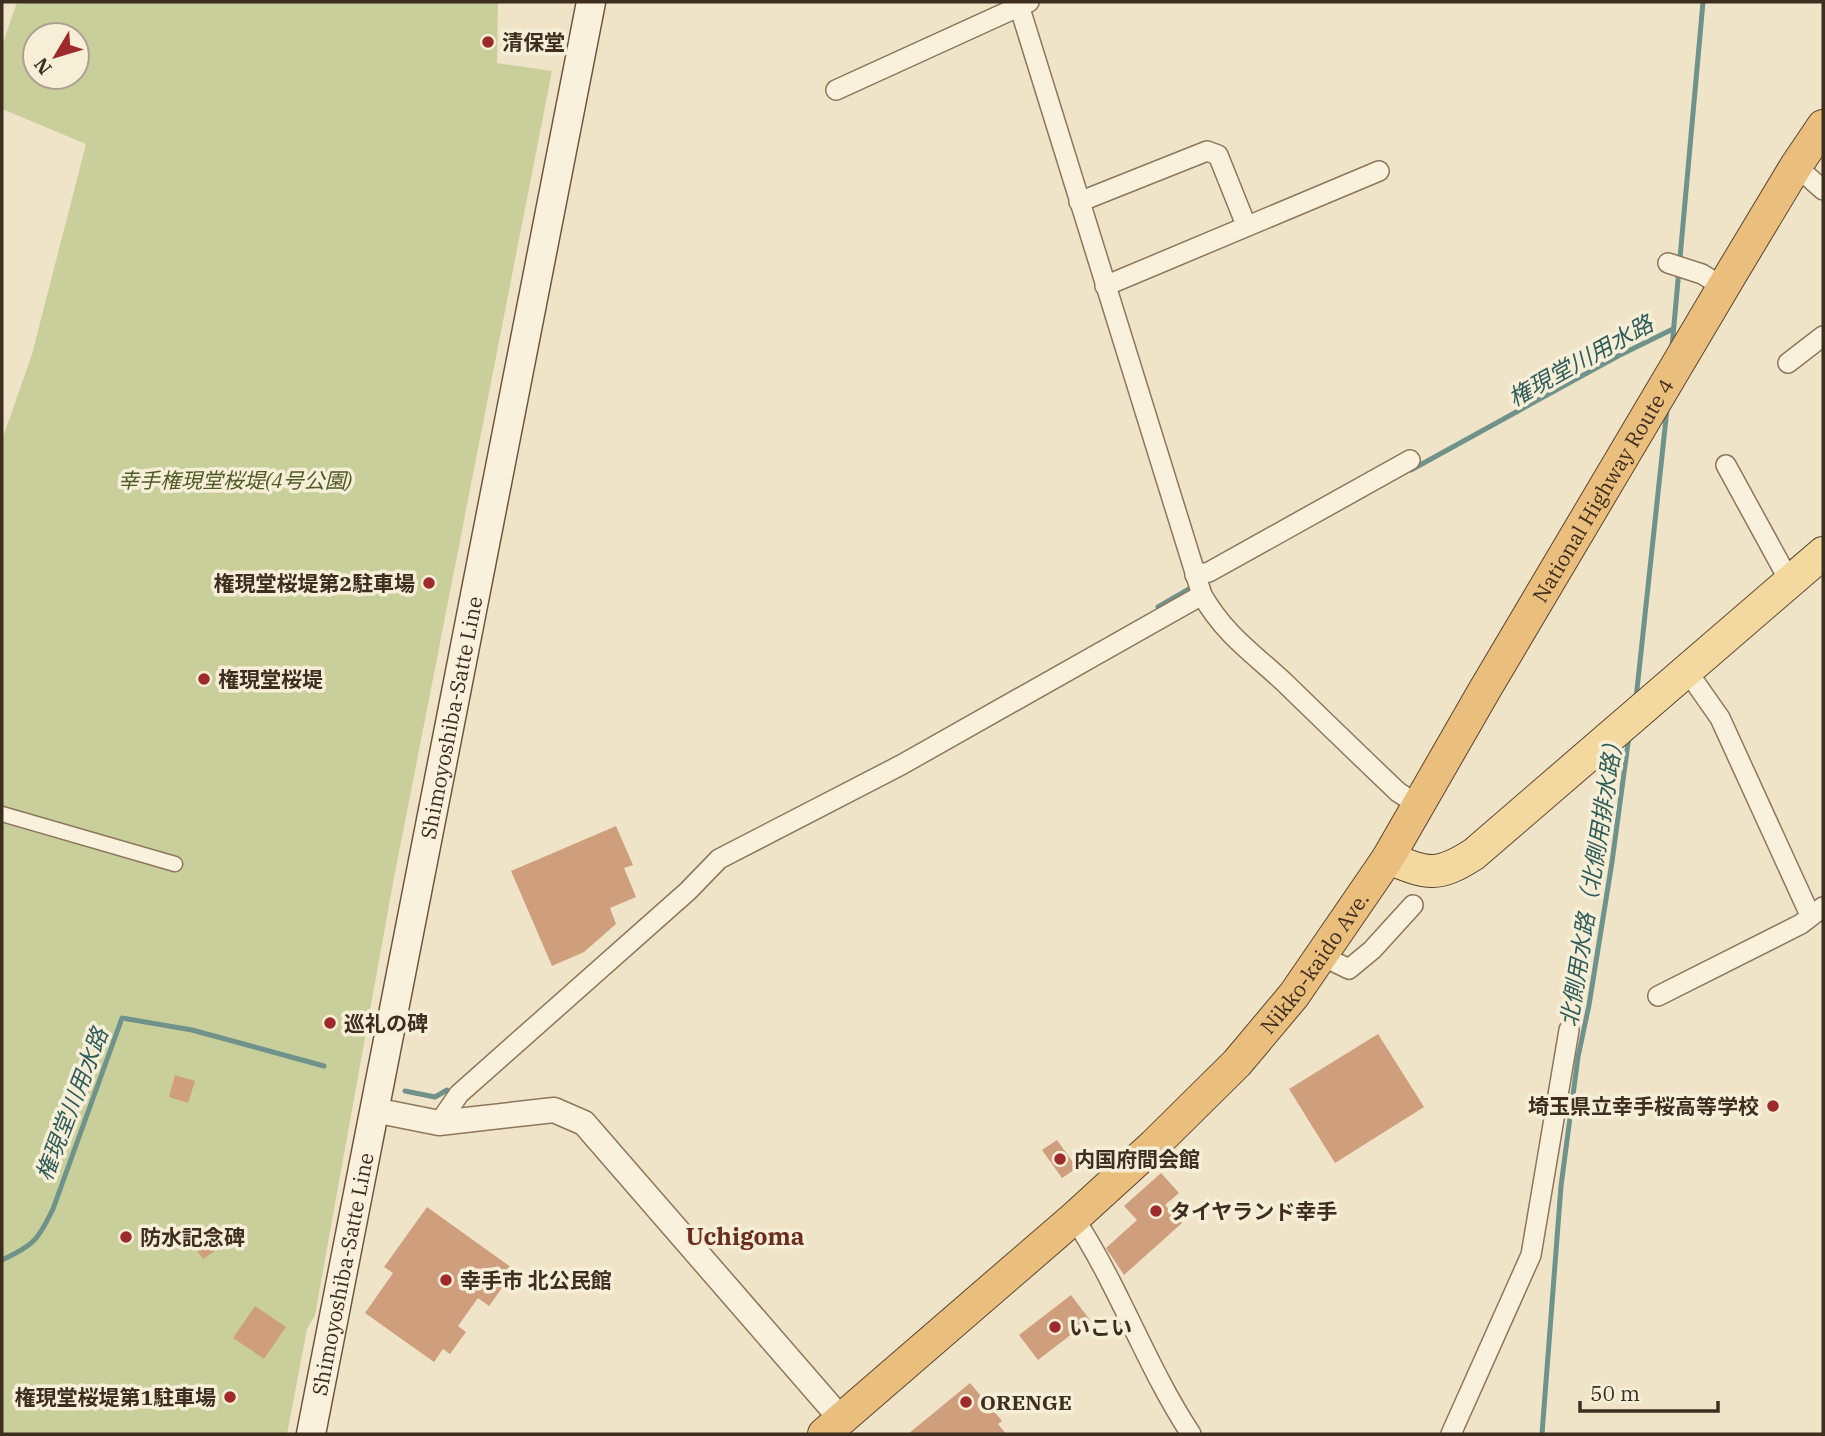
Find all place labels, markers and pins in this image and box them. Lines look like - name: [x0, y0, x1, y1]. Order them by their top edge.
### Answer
- place label: 清保堂: [502, 28, 565, 56]
- marker: 清保堂: [480, 34, 496, 50]
- place label: 権現堂桜堤第2駐車場: [213, 569, 415, 597]
- marker: 権現堂桜堤第2駐車場: [421, 575, 437, 591]
- place label: 権現堂桜堤: [218, 665, 323, 693]
- marker: 権現堂桜堤: [196, 671, 212, 687]
- place label: 巡礼の碑: [344, 1009, 428, 1037]
- marker: 巡礼の碑: [322, 1015, 338, 1031]
- place label: 埼玉県立幸手桜高等学校: [1528, 1092, 1759, 1120]
- marker: 埼玉県立幸手桜高等学校: [1765, 1098, 1781, 1114]
- place label: 内国府間会館: [1074, 1145, 1200, 1173]
- marker: 内国府間会館: [1052, 1151, 1068, 1167]
- place label: タイヤランド幸手: [1170, 1197, 1337, 1225]
- marker: タイヤランド幸手: [1148, 1203, 1164, 1219]
- place label: 防水記念碑: [140, 1223, 245, 1251]
- marker: 防水記念碑: [118, 1229, 134, 1245]
- place label: 幸手市 北公民館: [460, 1266, 612, 1294]
- marker: 幸手市 北公民館: [438, 1272, 454, 1288]
- place label: いこい: [1069, 1313, 1132, 1341]
- marker: いこい: [1047, 1319, 1063, 1335]
- place label: 権現堂桜堤第1駐車場: [14, 1383, 216, 1411]
- place label: ORENGE: [980, 1388, 1072, 1416]
- marker: 権現堂桜堤第1駐車場: [222, 1389, 238, 1405]
- marker: ORENGE: [958, 1394, 974, 1410]

